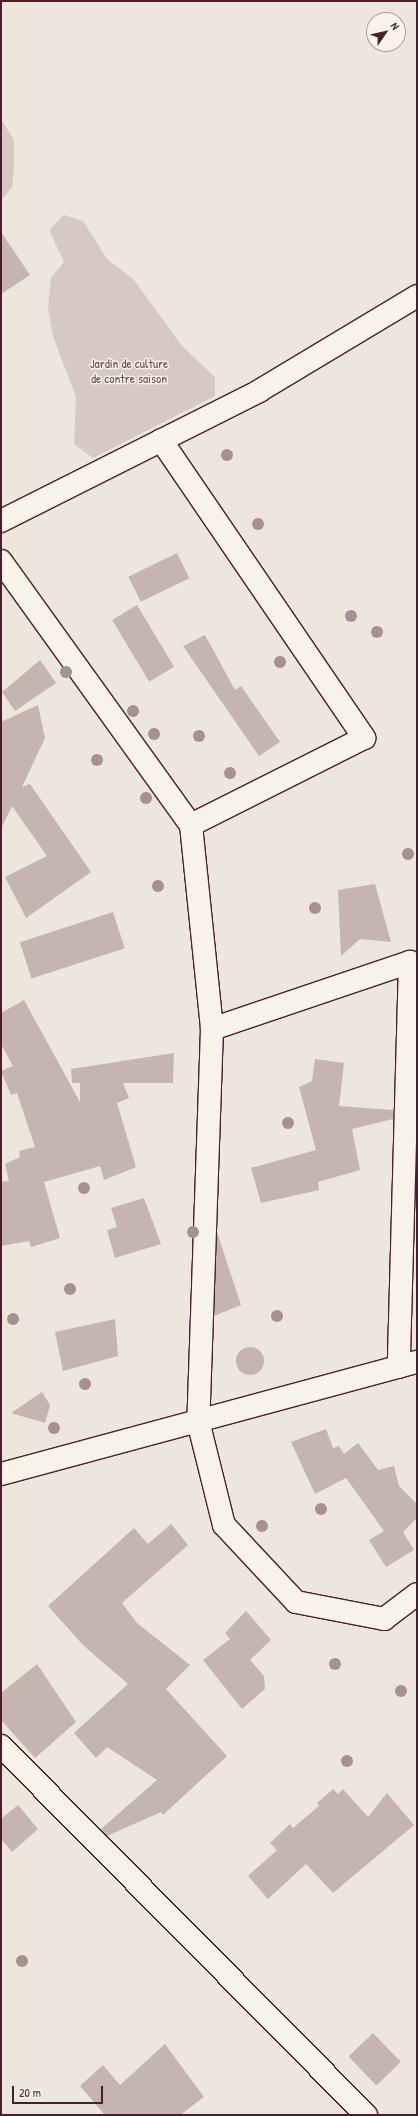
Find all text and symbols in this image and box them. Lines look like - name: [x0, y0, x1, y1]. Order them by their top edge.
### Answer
- north arrow: [366, 12, 406, 52]
- text: N: [388, 19, 403, 32]
- park label: Jardin de culture de contre saison: [90, 356, 168, 387]
- scale bar: [14, 2078, 105, 2104]
- text: 20 m: [19, 2084, 41, 2101]

